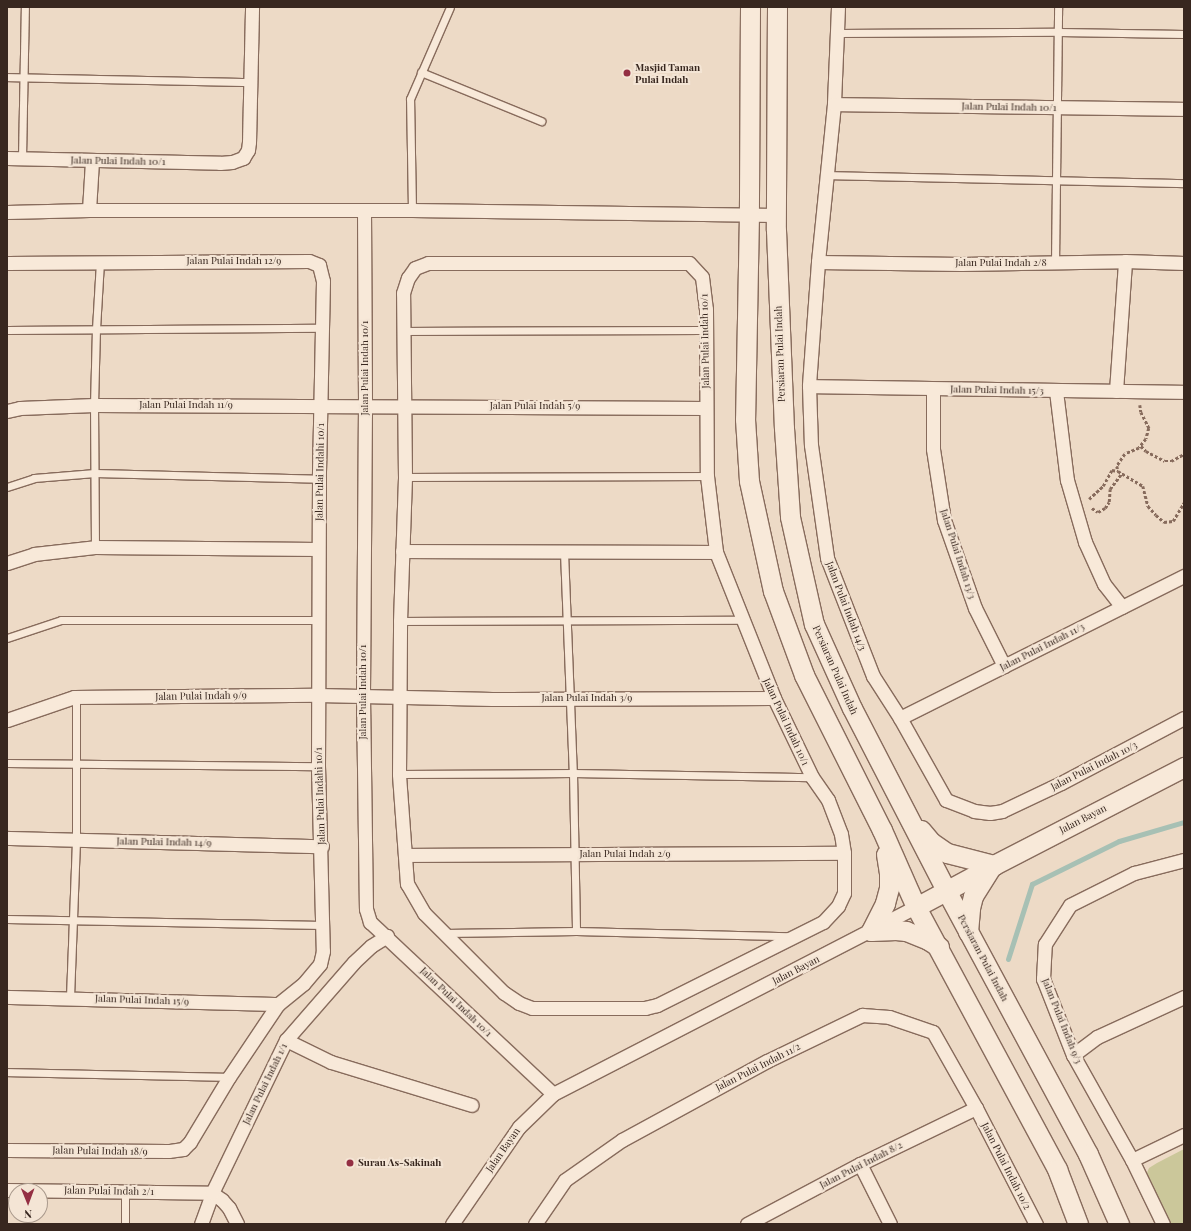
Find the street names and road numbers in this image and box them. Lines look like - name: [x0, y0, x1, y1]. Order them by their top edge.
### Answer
- street label: Jalan Pulai Indah 10/1: [961, 100, 1057, 114]
- street label: Jalan Pulai Indah 10/1: [70, 154, 166, 168]
- street label: Jalan Pulai Indah 12/9: [187, 255, 281, 267]
- street label: Jalan Pulai Indah 2/8: [955, 257, 1047, 269]
- street label: Jalan Pulai Indah 10/1: [698, 293, 712, 389]
- street label: Persiaran Pulai Indah: [772, 306, 788, 402]
- street label: Jalan Pulai Indah 10/1: [359, 321, 371, 415]
- street label: Jalan Pulai Indah 15/3: [950, 383, 1044, 397]
- street label: Jalan Pulai Indah 11/9: [139, 399, 233, 411]
- street label: Jalan Pulai Indah 5/9: [490, 400, 580, 412]
- street label: Jalan Pulai Indahi 10/1: [313, 423, 327, 521]
- street label: Jalan Pulai Indah 13/3: [938, 508, 978, 600]
- street label: Jalan Pulai Indah 14/3: [823, 560, 869, 652]
- street label: Jalan Pulai Indah 11/3: [998, 621, 1086, 673]
- street label: Persiaran Pulai Indah: [810, 623, 860, 717]
- street label: Jalan Pulai Indah 10/1: [357, 645, 369, 739]
- street label: Jalan Pulai Indah 10/1: [761, 676, 811, 768]
- street label: Jalan Pulai Indah 9/9: [155, 689, 247, 703]
- street label: Jalan Pulai Indah 3/9: [542, 692, 632, 704]
- street label: Jalan Pulai Indah 10/3: [1049, 739, 1139, 793]
- street label: Jalan Pulai Indahi 10/1: [312, 747, 328, 845]
- street label: Jalan Bayan: [1057, 802, 1109, 836]
- street label: Jalan Pulai Indah 14/9: [116, 835, 212, 849]
- street label: Jalan Pulai Indah 2/9: [579, 848, 671, 860]
- street label: Persiaran Pulai Indah: [955, 913, 1011, 1003]
- street label: Jalan Bayan: [770, 953, 822, 987]
- street label: Jalan Pulai Indah 10/1: [418, 965, 494, 1039]
- street label: Jalan Pulai Indah 9/3: [1039, 977, 1085, 1065]
- street label: Jalan Pulai Indah 15/9: [95, 992, 189, 1008]
- street label: Jalan Pulai Indah 11/2: [714, 1040, 802, 1094]
- street label: Jalan Pulai Indah 1/1: [240, 1041, 290, 1127]
- street label: Jalan Pulai Indah 10/2: [979, 1121, 1033, 1211]
- street label: Jalan Bayan: [483, 1126, 523, 1174]
- street label: Jalan Pulai Indah 8/2: [818, 1139, 904, 1191]
- street label: Jalan Pulai Indah 18/9: [52, 1144, 148, 1158]
- street label: Jalan Pulai Indah 2/1: [64, 1184, 154, 1198]

